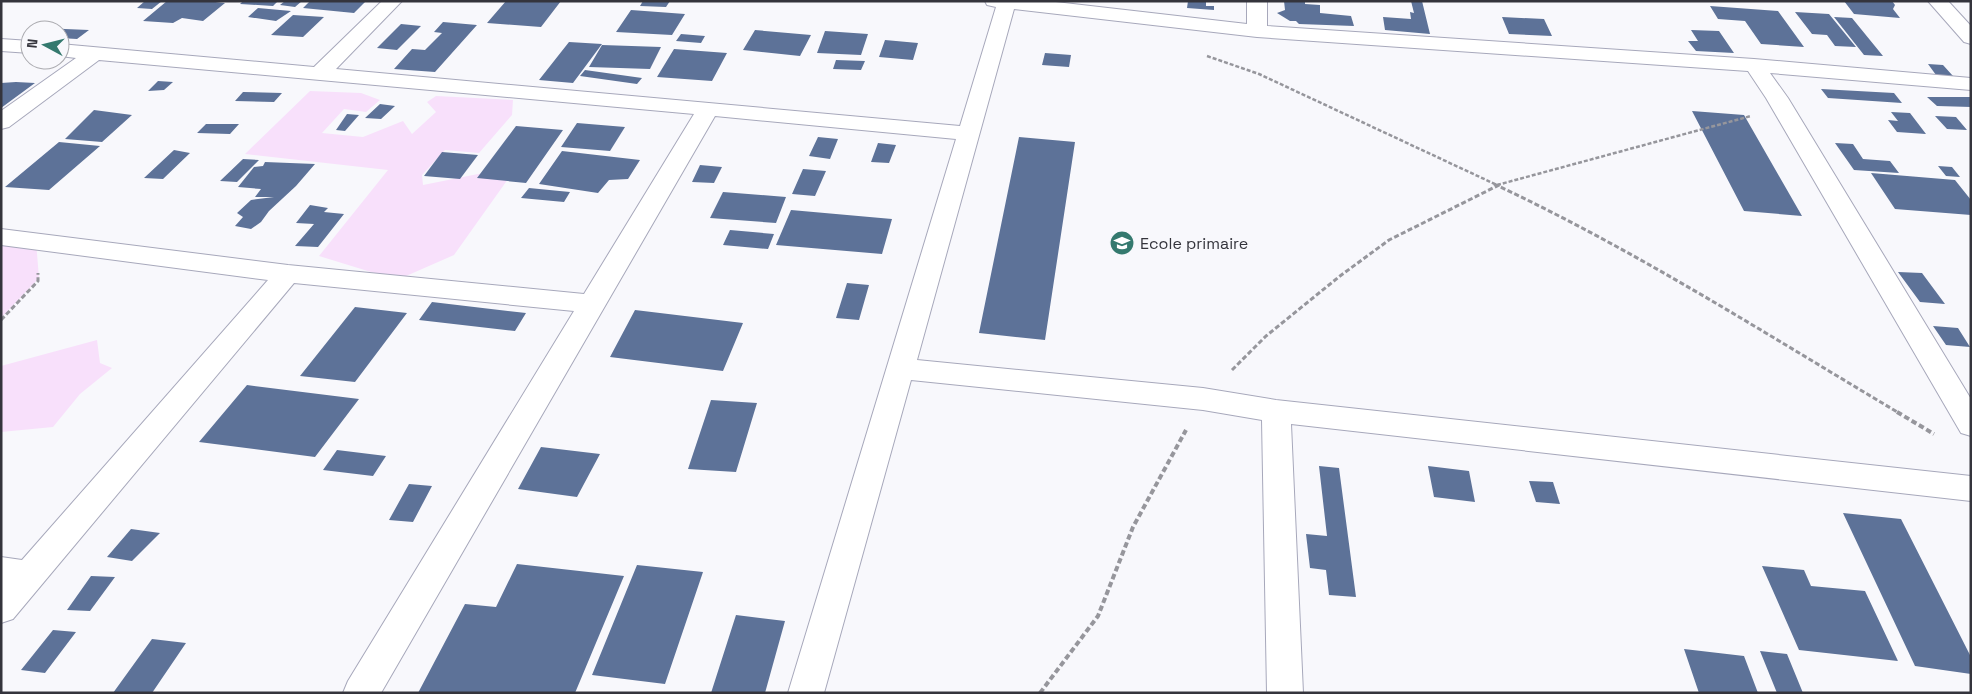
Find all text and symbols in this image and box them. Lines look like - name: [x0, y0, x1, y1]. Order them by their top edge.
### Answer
- north arrow: [20, 20, 70, 70]
- text: N: [23, 38, 42, 49]
- school or university icon: Ecole primaire: [1109, 230, 1135, 256]
- place label: Ecole primaire: [1140, 233, 1248, 254]

